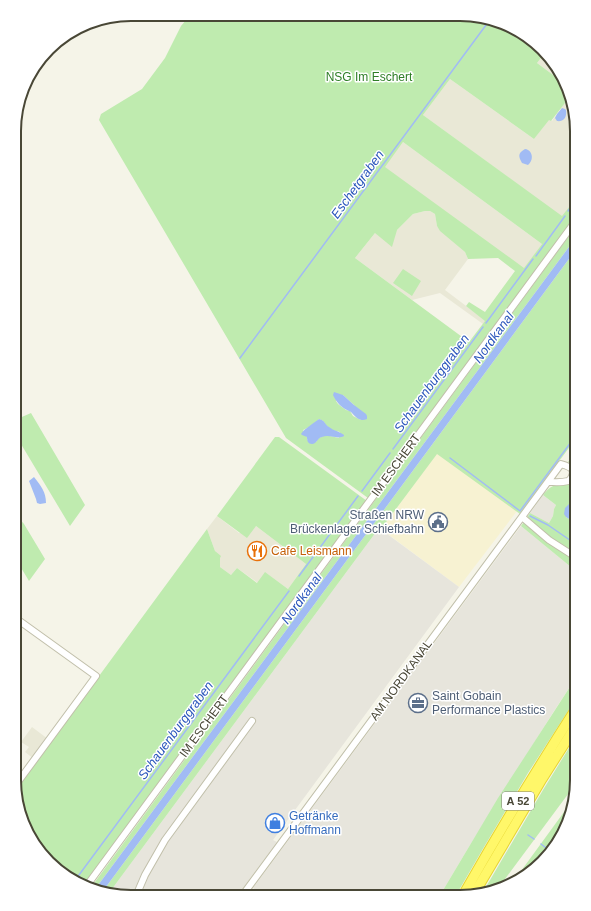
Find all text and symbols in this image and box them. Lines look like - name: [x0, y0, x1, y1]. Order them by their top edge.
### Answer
- park label: NSG Im Eschert: [326, 70, 413, 84]
- water label: Eschetgraben: [328, 147, 387, 221]
- water label: Nordkanal: [470, 308, 518, 366]
- water label: Schauenburggraben: [391, 331, 472, 435]
- street label: IM ESCHERT: [369, 430, 424, 499]
- place label: Straßen NRW Brückenlager Schiefbahn: [290, 508, 425, 536]
- public building icon: Straßen NRW Brückenlager Schiefbahn: [427, 511, 449, 533]
- restaurant icon: Cafe Leismann: [246, 540, 268, 562]
- place label: Cafe Leismann: [271, 544, 352, 558]
- water label: Nordkanal: [278, 569, 326, 627]
- street label: AM NORDKANAL: [367, 637, 435, 723]
- water label: Schauenburggraben: [135, 678, 216, 782]
- place label: Saint Gobain Performance Plastics: [432, 689, 545, 717]
- street label: IM ESCHERT: [177, 691, 232, 760]
- office icon: Saint Gobain Performance Plastics: [407, 692, 429, 714]
- road number: A 52: [502, 792, 534, 810]
- place label: Getränke Hoffmann: [289, 809, 341, 837]
- shop icon: Getränke Hoffmann: [264, 812, 286, 834]

